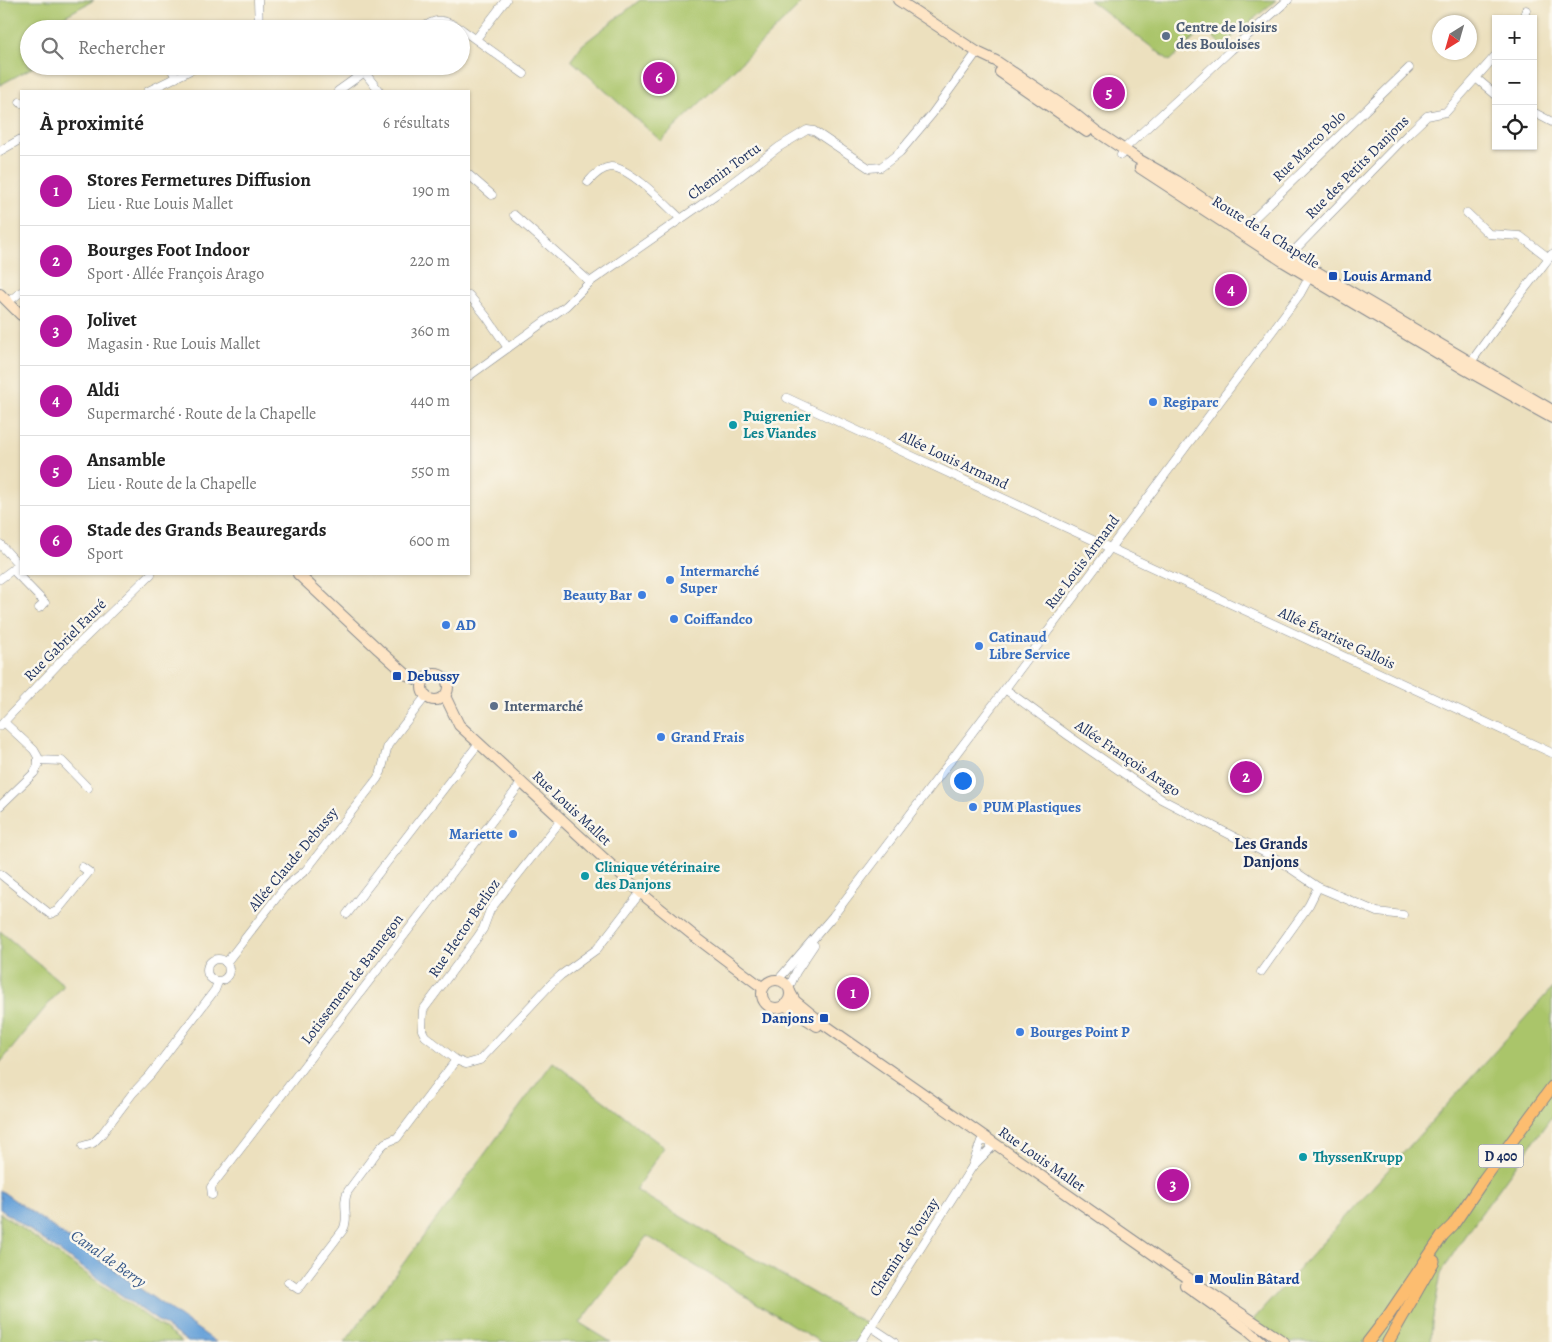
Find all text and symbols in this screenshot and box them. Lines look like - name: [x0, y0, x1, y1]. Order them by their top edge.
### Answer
- north arrow: [1432, 15, 1477, 60]
- map controls: [1492, 15, 1537, 150]
- button: +: [1492, 15, 1537, 60]
- place label: Centre de loisirs des Bouloises: [1176, 17, 1277, 54]
- search box: [20, 20, 470, 75]
- marker: Centre de loisirs des Bouloises: [1160, 30, 1172, 42]
- icon: search: [38, 34, 66, 62]
- text: Rechercher: [78, 35, 165, 61]
- pin: 6: [643, 59, 675, 97]
- button: −: [1492, 60, 1537, 105]
- pin: 5: [1093, 74, 1125, 112]
- button: locate: [1492, 105, 1537, 150]
- street label: Rue Marco Polo: [1268, 106, 1350, 186]
- text: À proximité: [40, 109, 144, 137]
- street label: Rue des Petits Danjons: [1301, 111, 1413, 223]
- text: 6 résultats: [383, 112, 450, 134]
- street label: Chemin Tortu: [683, 137, 765, 204]
- text: Stores Fermetures Diffusion: [87, 167, 311, 193]
- text: 1: [53, 180, 59, 202]
- text: 190 m: [412, 180, 450, 202]
- street label: Route de la Chapelle: [1208, 191, 1324, 273]
- text: Lieu · Rue Louis Mallet: [87, 193, 233, 215]
- text: Bourges Foot Indoor: [87, 237, 250, 263]
- text: 2: [52, 250, 60, 272]
- text: 220 m: [410, 250, 450, 272]
- text: Sport · Allée François Arago: [87, 263, 264, 285]
- place label: Louis Armand: [1343, 266, 1432, 286]
- marker: Louis Armand: [1327, 270, 1339, 282]
- pin: 4: [1215, 271, 1247, 309]
- text: Jolivet: [87, 307, 137, 333]
- text: 3: [53, 320, 59, 342]
- text: 360 m: [411, 320, 450, 342]
- text: Magasin · Rue Louis Mallet: [87, 333, 261, 355]
- text: Aldi: [87, 377, 120, 403]
- text: 4: [52, 390, 60, 412]
- text: 440 m: [410, 390, 450, 412]
- place label: Regiparc: [1163, 392, 1219, 412]
- marker: Regiparc: [1147, 396, 1159, 408]
- text: Supermarché · Route de la Chapelle: [87, 403, 316, 425]
- place label: Puigrenier Les Viandes: [743, 406, 816, 443]
- marker: Puigrenier Les Viandes: [727, 419, 739, 431]
- street label: Allée Louis Armand: [895, 425, 1013, 495]
- text: Ansamble: [87, 447, 166, 473]
- text: 5: [53, 460, 59, 482]
- text: 550 m: [411, 460, 450, 482]
- text: Lieu · Route de la Chapelle: [87, 473, 257, 495]
- street label: Rue Louis Armand: [1040, 510, 1125, 613]
- text: Stade des Grands Beauregards: [87, 517, 326, 543]
- text: 6: [52, 530, 60, 552]
- text: 600 m: [409, 530, 450, 552]
- text: Sport: [87, 543, 123, 565]
- place label: Intermarché Super: [680, 561, 759, 598]
- marker: Intermarché Super: [664, 574, 676, 586]
- place label: Beauty Bar: [563, 585, 632, 605]
- marker: Beauty Bar: [636, 589, 648, 601]
- street label: Rue Gabriel Fauré: [19, 594, 111, 686]
- street label: Allée Évariste Gallois: [1275, 602, 1399, 674]
- place label: Coiffandco: [684, 609, 753, 629]
- marker: Coiffandco: [668, 613, 680, 625]
- place label: AD: [455, 615, 476, 635]
- marker: AD: [440, 619, 452, 631]
- place label: Catinaud Libre Service: [989, 627, 1070, 664]
- marker: Catinaud Libre Service: [973, 640, 985, 652]
- place label: Debussy: [407, 666, 460, 686]
- marker: Debussy: [391, 670, 403, 682]
- place label: Intermarché: [504, 696, 583, 716]
- marker: Intermarché: [488, 700, 500, 712]
- street label: Allée François Arago: [1070, 715, 1185, 801]
- place label: Grand Frais: [671, 727, 744, 747]
- marker: Grand Frais: [655, 731, 667, 743]
- pin: 2: [1230, 758, 1262, 796]
- street label: Rue Louis Mallet: [528, 766, 616, 850]
- your location: [950, 768, 976, 794]
- place label: PUM Plastiques: [983, 797, 1081, 817]
- marker: PUM Plastiques: [967, 801, 979, 813]
- street label: Allée Claude Debussy: [243, 803, 343, 916]
- place label: Mariette: [449, 824, 503, 844]
- marker: Mariette: [507, 828, 519, 840]
- district label: Les Grands Danjons: [1234, 833, 1308, 873]
- place label: Clinique vétérinaire des Danjons: [595, 857, 720, 894]
- marker: Clinique vétérinaire des Danjons: [579, 870, 591, 882]
- street label: Rue Hector Berlioz: [423, 875, 505, 981]
- street label: Lotissement de Bannegon: [296, 910, 408, 1048]
- pin: 1: [837, 974, 869, 1012]
- place label: Danjons: [762, 1008, 814, 1028]
- marker: Danjons: [818, 1012, 830, 1024]
- place label: Bourges Point P: [1030, 1022, 1130, 1042]
- marker: Bourges Point P: [1014, 1026, 1026, 1038]
- street label: Rue Louis Mallet: [995, 1122, 1089, 1196]
- road number: D 400: [1478, 1144, 1524, 1168]
- place label: ThyssenKrupp: [1313, 1147, 1403, 1167]
- marker: ThyssenKrupp: [1297, 1151, 1309, 1163]
- pin: 3: [1157, 1166, 1189, 1204]
- street label: Chemin de Vouzay: [865, 1194, 944, 1300]
- water label: Canal de Berry: [66, 1225, 151, 1293]
- place label: Moulin Bâtard: [1209, 1269, 1301, 1289]
- marker: Moulin Bâtard: [1193, 1273, 1205, 1285]

